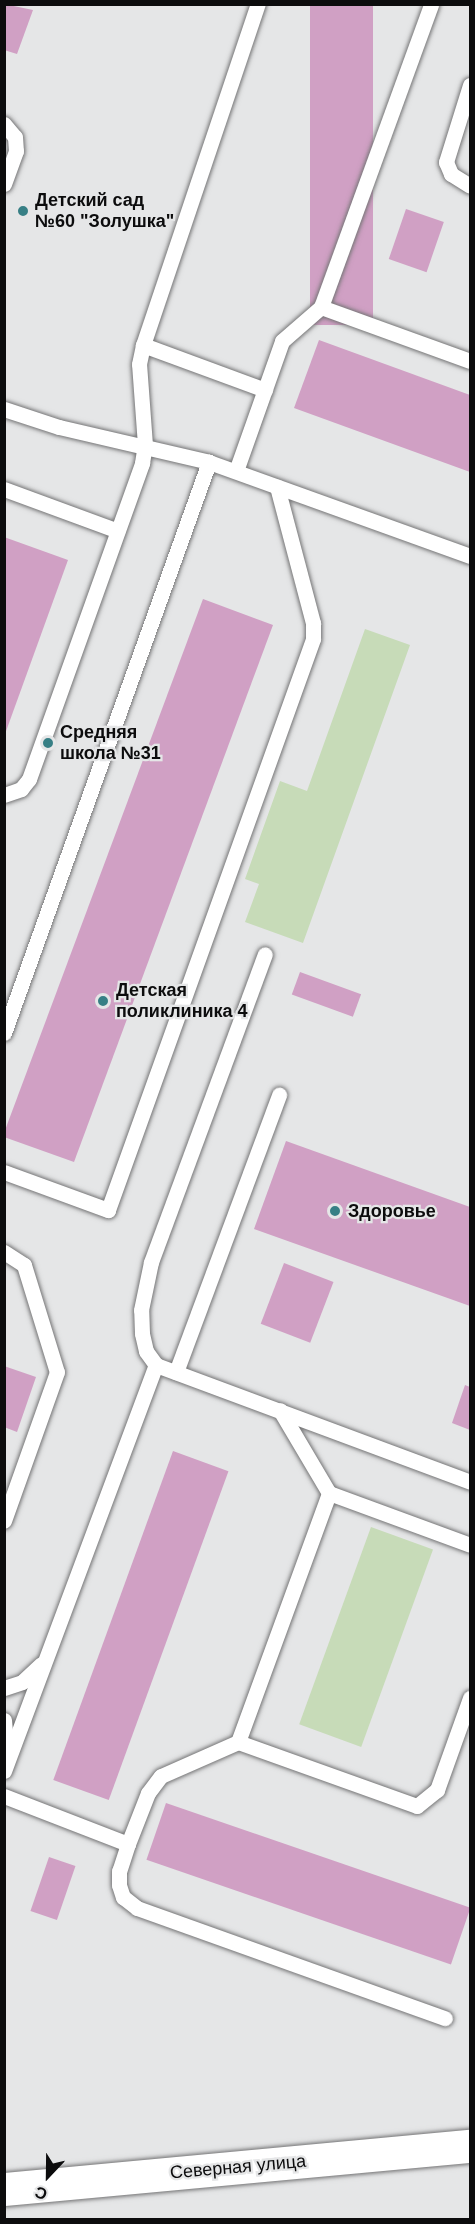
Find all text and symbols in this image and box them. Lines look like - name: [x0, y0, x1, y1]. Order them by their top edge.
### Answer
- place label: Детский сад №60 "Золушка": [35, 190, 174, 232]
- marker: Детский сад №60 "Золушка": [16, 204, 30, 218]
- place label: Средняя школа №31: [60, 722, 161, 764]
- marker: Средняя школа №31: [41, 736, 55, 750]
- place label: Детская поликлиника 4: [116, 980, 248, 1022]
- marker: Детская поликлиника 4: [94, 992, 112, 1010]
- place label: Здоровье: [348, 1200, 436, 1222]
- marker: Здоровье: [326, 1202, 344, 1220]
- north arrow: [18, 2146, 78, 2206]
- street label: Северная улица: [169, 2150, 307, 2184]
- text: С: [33, 2183, 50, 2203]

